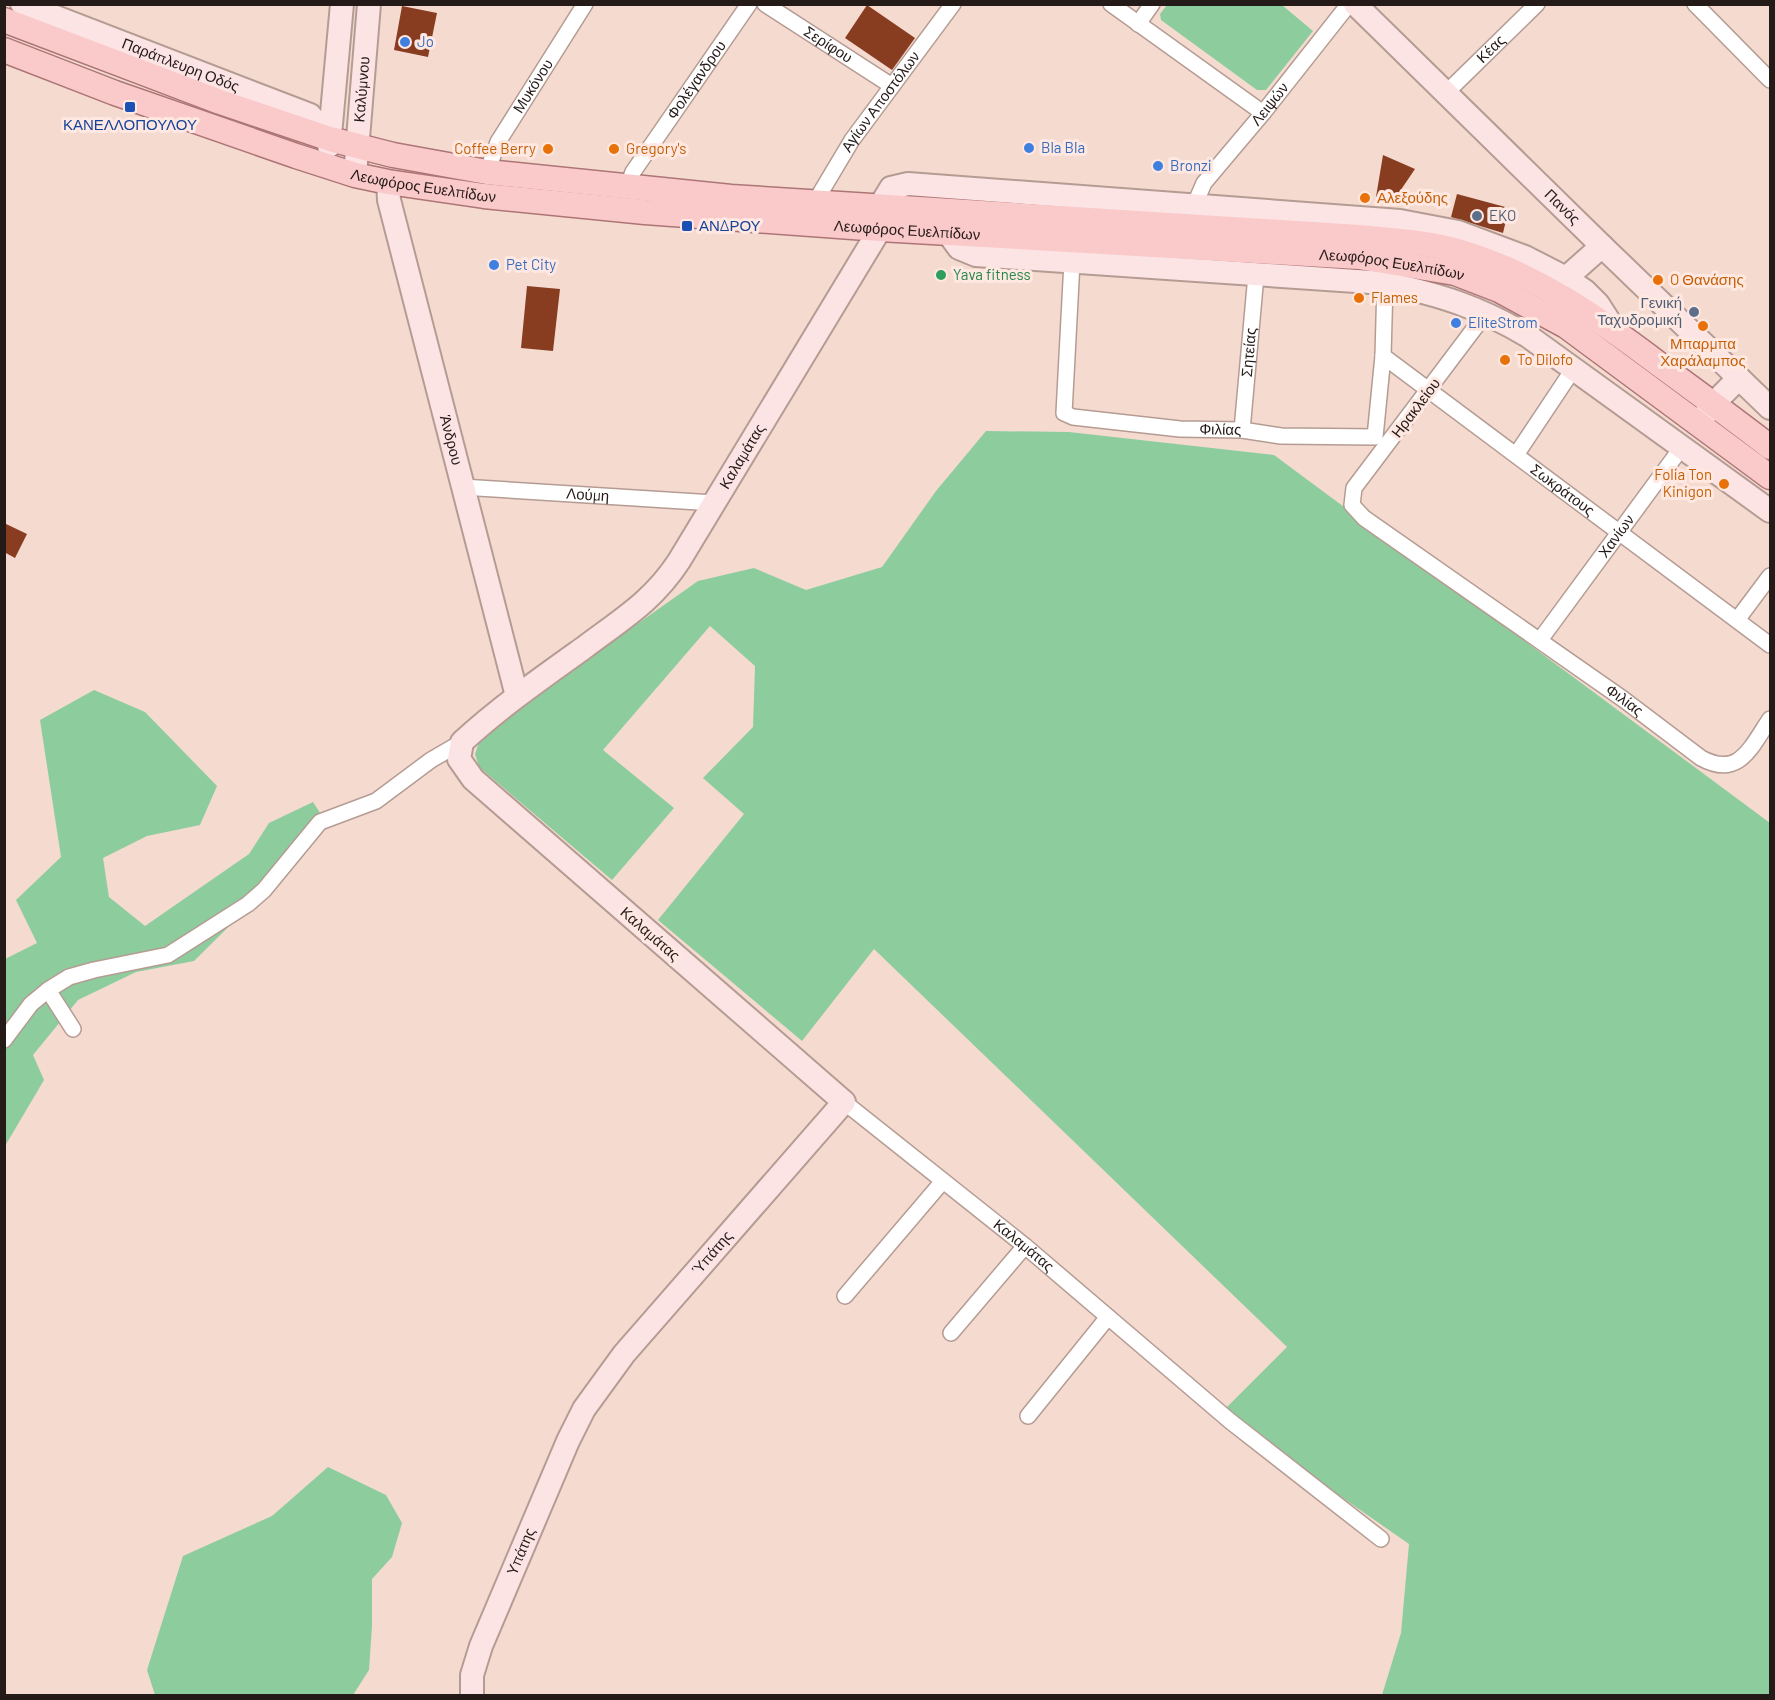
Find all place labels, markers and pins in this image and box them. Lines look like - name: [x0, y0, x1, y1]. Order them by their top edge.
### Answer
- place label: Jo: [417, 32, 434, 50]
- marker: Jo: [398, 35, 412, 49]
- marker: ΚΑΝΕΛΛΟΠΟΥΛΟΥ: [123, 100, 137, 114]
- place label: ΚΑΝΕΛΛΟΠΟΥΛΟΥ: [63, 115, 197, 133]
- place label: Bla Bla: [1041, 138, 1085, 156]
- place label: Coffee Berry: [454, 139, 536, 157]
- place label: Gregory's: [626, 139, 686, 157]
- marker: Bla Bla: [1022, 141, 1036, 155]
- marker: Coffee Berry: [541, 142, 555, 156]
- marker: Gregory's: [607, 142, 621, 156]
- place label: Bronzi: [1170, 156, 1212, 174]
- marker: Bronzi: [1151, 159, 1165, 173]
- place label: Αλεξούδης: [1377, 188, 1448, 206]
- marker: Αλεξούδης: [1358, 191, 1372, 205]
- place label: EKO: [1489, 206, 1516, 224]
- marker: EKO: [1470, 209, 1484, 223]
- place label: ΑΝΔΡΟΥ: [699, 216, 761, 234]
- marker: ΑΝΔΡΟΥ: [680, 219, 694, 233]
- place label: Pet City: [506, 255, 556, 273]
- marker: Pet City: [487, 258, 501, 272]
- place label: Yava fitness: [953, 265, 1031, 283]
- marker: Yava fitness: [934, 268, 948, 282]
- place label: O Θανάσης: [1670, 270, 1744, 288]
- marker: O Θανάσης: [1651, 273, 1665, 287]
- place label: Flames: [1371, 288, 1418, 306]
- marker: Flames: [1352, 291, 1366, 305]
- place label: Γενική Ταχυδρομική: [1597, 293, 1682, 328]
- marker: Γενική Ταχυδρομική: [1687, 305, 1701, 319]
- place label: EliteStrom: [1468, 313, 1538, 331]
- marker: EliteStrom: [1449, 316, 1463, 330]
- marker: Μπαρμπα Χαράλαμπος: [1696, 319, 1710, 333]
- place label: Μπαρμπα Χαράλαμπος: [1660, 334, 1746, 369]
- place label: To Dilofo: [1517, 350, 1573, 368]
- marker: To Dilofo: [1498, 353, 1512, 367]
- place label: Folia Ton Kinigon: [1654, 465, 1712, 500]
- marker: Folia Ton Kinigon: [1717, 477, 1731, 491]

